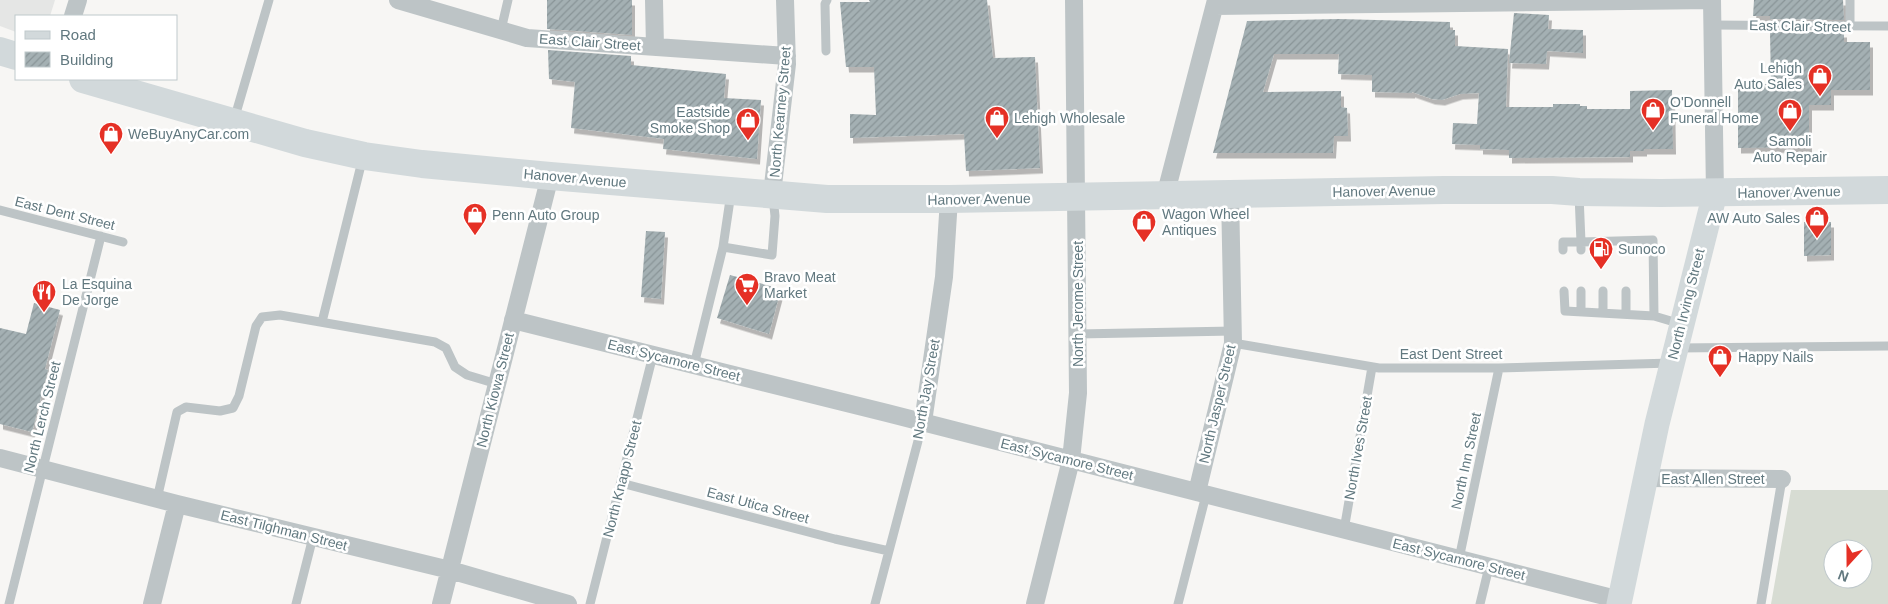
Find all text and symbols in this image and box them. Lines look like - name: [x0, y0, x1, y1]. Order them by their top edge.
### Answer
- legend: [15, 15, 178, 80]
- street label: East Clair Street: [1749, 17, 1851, 35]
- text: Road: [60, 26, 96, 43]
- street label: East Clair Street: [539, 30, 641, 54]
- street label: North Kearney Street: [766, 46, 794, 178]
- text: Building: [60, 51, 113, 68]
- place label: Lehigh Auto Sales: [1734, 60, 1802, 92]
- shop icon: Lehigh Auto Sales: [1807, 63, 1833, 97]
- place label: O'Donnell Funeral Home: [1670, 94, 1759, 126]
- shop icon: O'Donnell Funeral Home: [1640, 97, 1666, 131]
- shop icon: Samoli Auto Repair: [1777, 98, 1803, 132]
- place label: Eastside Smoke Shop: [650, 104, 730, 136]
- shop icon: Lehigh Wholesale: [984, 105, 1010, 139]
- shop icon: Eastside Smoke Shop: [735, 107, 761, 141]
- place label: Lehigh Wholesale: [1014, 110, 1126, 126]
- shop icon: WeBuyAnyCar.com: [98, 121, 124, 155]
- place label: WeBuyAnyCar.com: [128, 126, 249, 142]
- place label: Samoli Auto Repair: [1753, 133, 1827, 165]
- street label: Hanover Avenue: [523, 166, 627, 190]
- street label: Hanover Avenue: [1332, 182, 1436, 200]
- street label: Hanover Avenue: [1737, 183, 1841, 201]
- street label: Hanover Avenue: [927, 190, 1031, 208]
- street label: East Dent Street: [13, 193, 117, 233]
- shop icon: Penn Auto Group: [462, 202, 488, 236]
- shop icon: AW Auto Sales: [1804, 205, 1830, 239]
- place label: Wagon Wheel Antiques: [1162, 206, 1249, 238]
- place label: Penn Auto Group: [492, 207, 600, 223]
- shop icon: Wagon Wheel Antiques: [1131, 209, 1157, 243]
- place label: AW Auto Sales: [1707, 210, 1800, 226]
- fuel station icon: Sunoco: [1588, 236, 1614, 270]
- street label: North Jerome Street: [1070, 241, 1086, 367]
- place label: Sunoco: [1618, 241, 1666, 257]
- street label: North Irving Street: [1664, 247, 1708, 361]
- place label: Bravo Meat Market: [764, 269, 836, 301]
- supermarket icon: Bravo Meat Market: [734, 272, 760, 306]
- place label: La Esquina De Jorge: [62, 276, 132, 308]
- restaurant icon: La Esquina De Jorge: [31, 279, 57, 313]
- street label: North Kiowa Street: [473, 331, 517, 449]
- street label: East Sycamore Street: [606, 336, 742, 384]
- street label: North Jay Street: [909, 338, 943, 440]
- street label: North Jasper Street: [1196, 343, 1238, 465]
- shop icon: Happy Nails: [1707, 344, 1733, 378]
- street label: East Dent Street: [1400, 346, 1502, 362]
- place label: Happy Nails: [1738, 349, 1813, 365]
- street label: North Lerch Street: [20, 359, 64, 474]
- street label: North Ives Street: [1341, 395, 1375, 501]
- street label: North Inn Street: [1448, 411, 1484, 511]
- street label: North Knapp Street: [600, 419, 644, 539]
- street label: East Sycamore Street: [999, 435, 1135, 483]
- street label: East Allen Street: [1661, 471, 1765, 487]
- street label: East Utica Street: [705, 484, 811, 526]
- street label: East Tilghman Street: [219, 507, 349, 554]
- street label: East Sycamore Street: [1391, 535, 1527, 583]
- north arrow: [1823, 539, 1873, 589]
- text: N: [1836, 567, 1851, 585]

